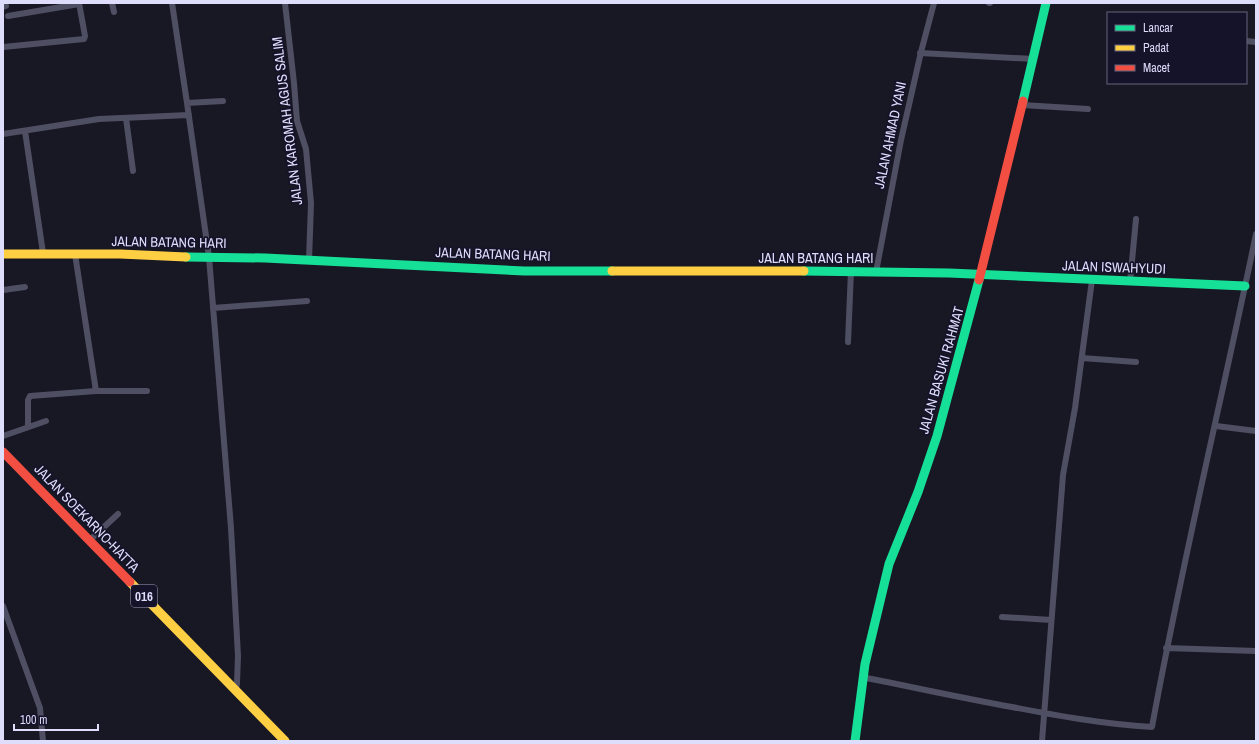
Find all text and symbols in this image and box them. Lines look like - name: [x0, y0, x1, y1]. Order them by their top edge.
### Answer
- legend: [1107, 12, 1247, 84]
- text: Lancar: [1143, 20, 1174, 36]
- street label: JALAN KAROMAH AGUS SALIM: [268, 36, 306, 206]
- text: Padat: [1143, 40, 1169, 56]
- text: Macet: [1143, 60, 1170, 76]
- street label: JALAN AHMAD YANI: [870, 80, 910, 190]
- street label: JALAN BATANG HARI: [111, 232, 227, 252]
- street label: JALAN BATANG HARI: [435, 243, 551, 265]
- street label: JALAN BATANG HARI: [758, 249, 874, 267]
- street label: JALAN ISWAHYUDI: [1062, 256, 1166, 278]
- street label: JALAN BASUKI RAHMAT: [914, 304, 968, 436]
- street label: JALAN SOEKARNO-HATTA: [31, 460, 144, 576]
- road number: 016: [131, 585, 157, 607]
- scale bar: [14, 706, 98, 732]
- text: 100 m: [20, 712, 47, 728]

